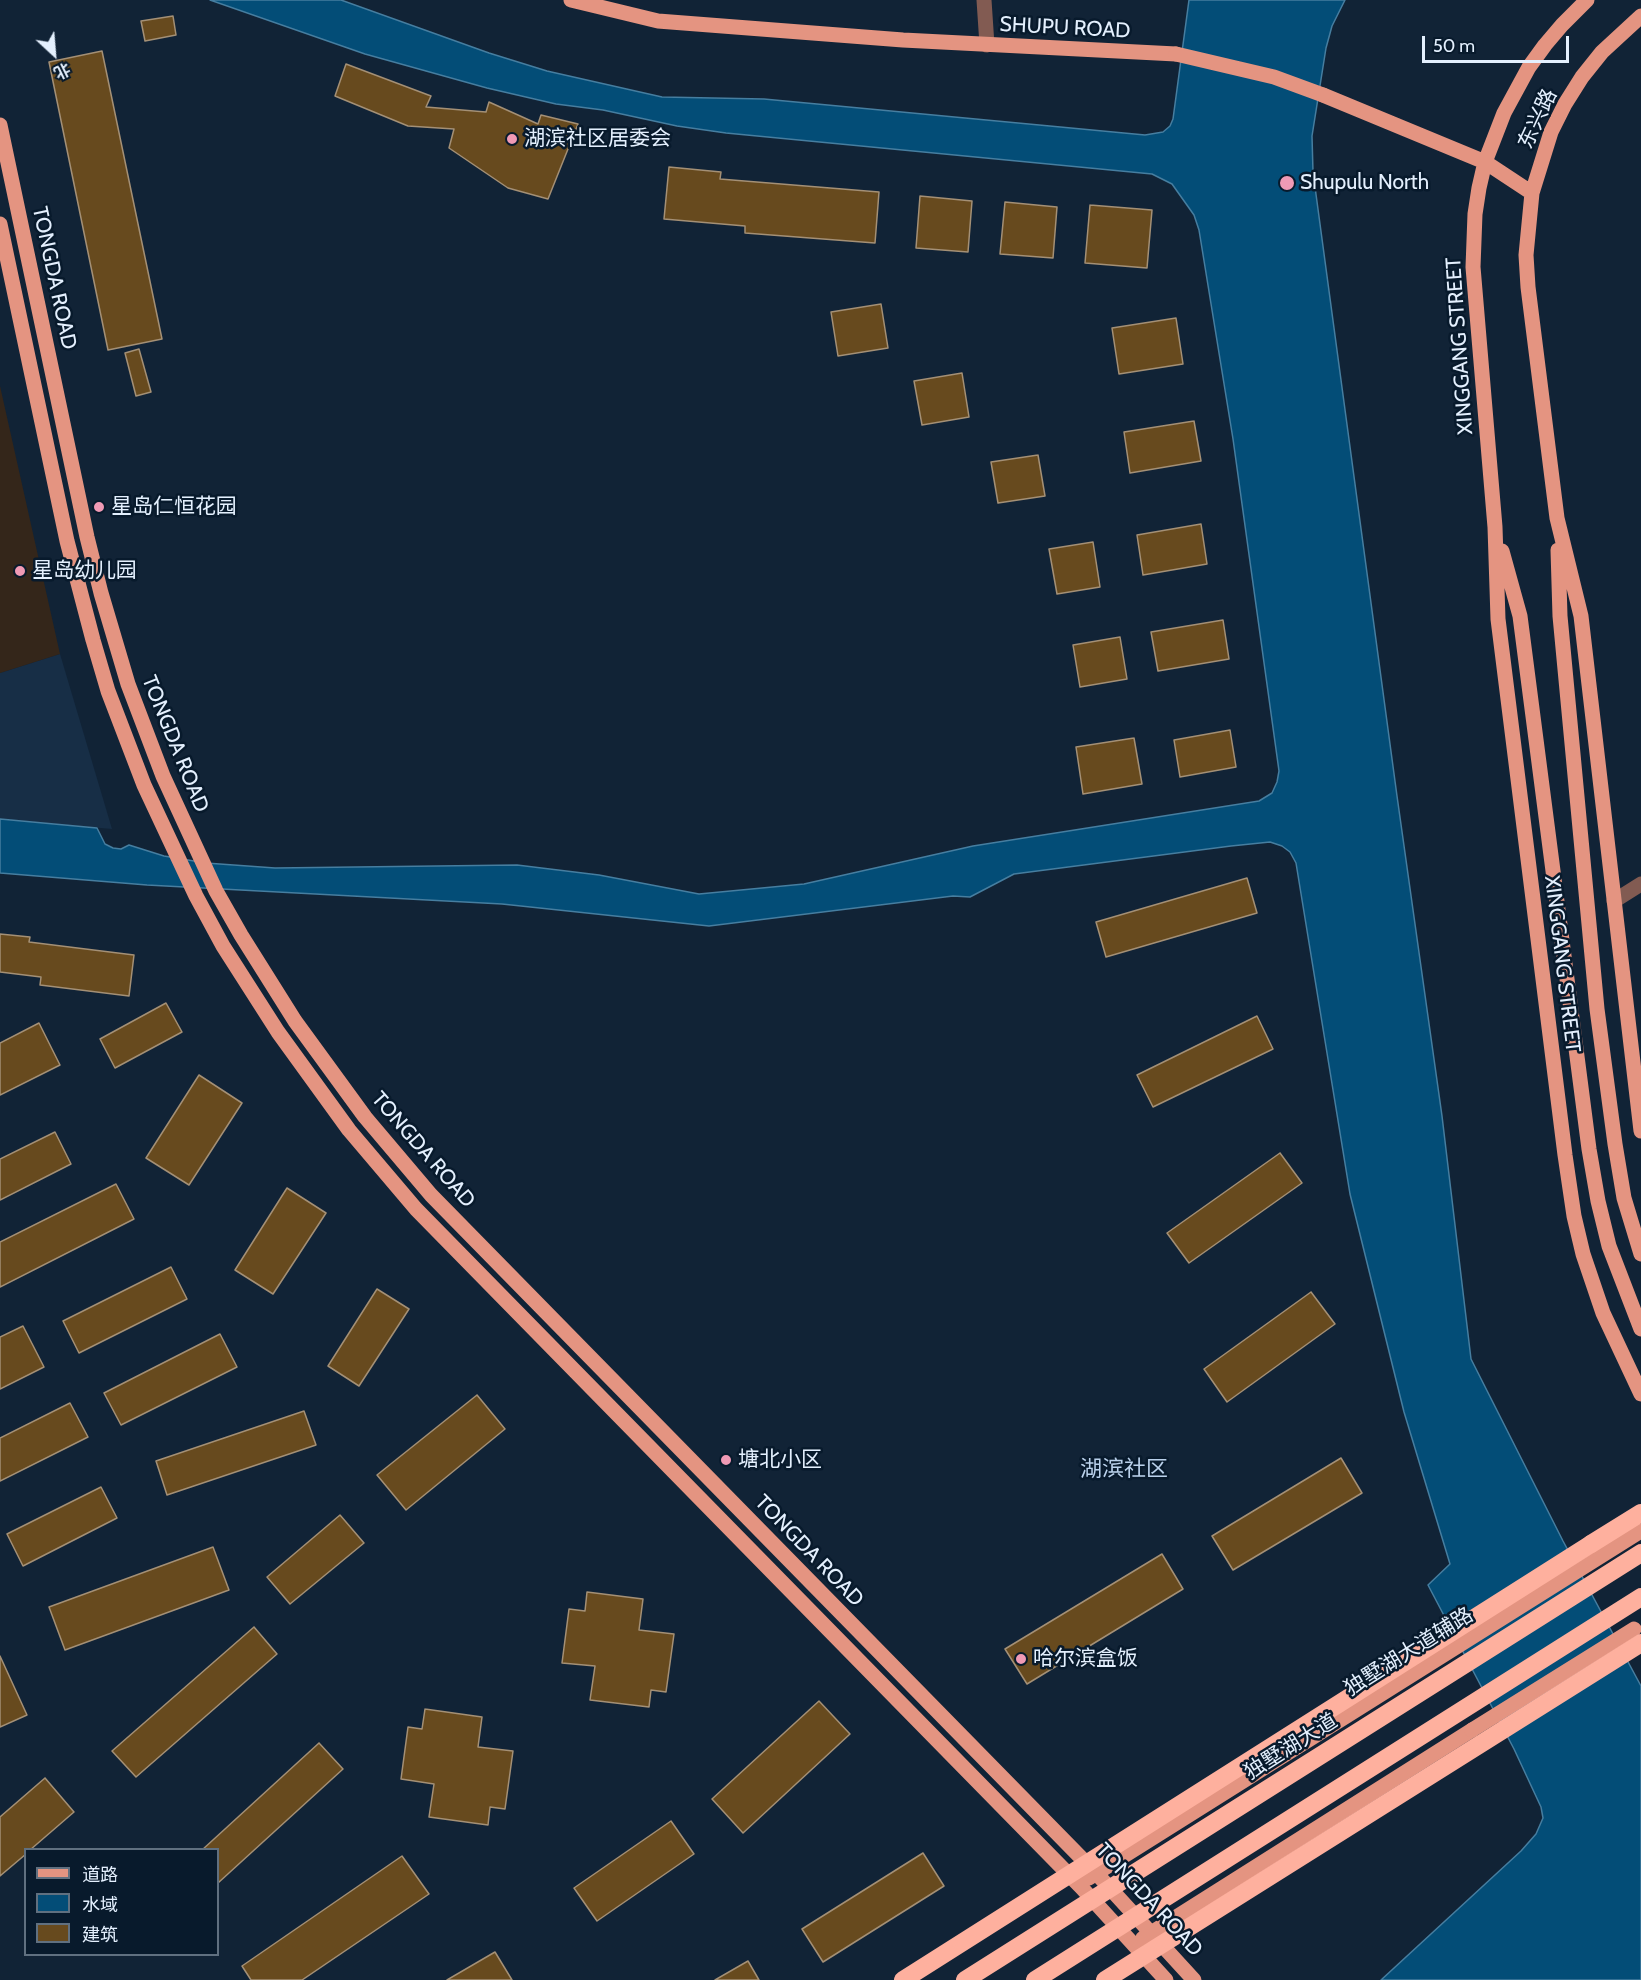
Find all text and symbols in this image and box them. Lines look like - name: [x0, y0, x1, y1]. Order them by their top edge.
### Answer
- street label: SHUPU ROAD: [999, 12, 1131, 44]
- north arrow: [24, 24, 84, 84]
- scale bar: [1425, 24, 1572, 62]
- text: 50 m: [1433, 35, 1475, 57]
- text: 北: [51, 59, 73, 83]
- street label: 东兴路: [1513, 85, 1563, 153]
- place label: 湖滨社区居委会: [524, 126, 671, 152]
- marker: 湖滨社区居委会: [505, 132, 519, 146]
- place label: Shupulu North: [1300, 170, 1429, 196]
- marker: Shupulu North: [1278, 174, 1296, 192]
- street label: TONGDA ROAD: [27, 204, 81, 352]
- street label: XINGGANG STREET: [1441, 256, 1479, 436]
- place label: 星岛仁恒花园: [111, 494, 237, 520]
- marker: 星岛仁恒花园: [92, 500, 106, 514]
- place label: 星岛幼儿园: [32, 558, 137, 584]
- marker: 星岛幼儿园: [13, 564, 27, 578]
- street label: TONGDA ROAD: [136, 672, 214, 816]
- street label: XINGGANG STREET: [1539, 874, 1585, 1054]
- street label: TONGDA ROAD: [366, 1087, 480, 1213]
- place label: 塘北小区: [738, 1447, 822, 1473]
- marker: 塘北小区: [719, 1453, 733, 1467]
- district label: 湖滨社区: [1080, 1457, 1168, 1483]
- street label: TONGDA ROAD: [749, 1490, 869, 1612]
- street label: 独墅湖大道辅路: [1340, 1602, 1478, 1702]
- place label: 哈尔滨盒饭: [1033, 1646, 1138, 1672]
- marker: 哈尔滨盒饭: [1014, 1652, 1028, 1666]
- street label: 独墅湖大道: [1240, 1708, 1342, 1786]
- street label: TONGDA ROAD: [1090, 1838, 1208, 1962]
- legend: [24, 1848, 219, 1956]
- text: 道路: [82, 1864, 118, 1886]
- text: 水域: [82, 1894, 118, 1916]
- text: 建筑: [82, 1924, 118, 1946]

